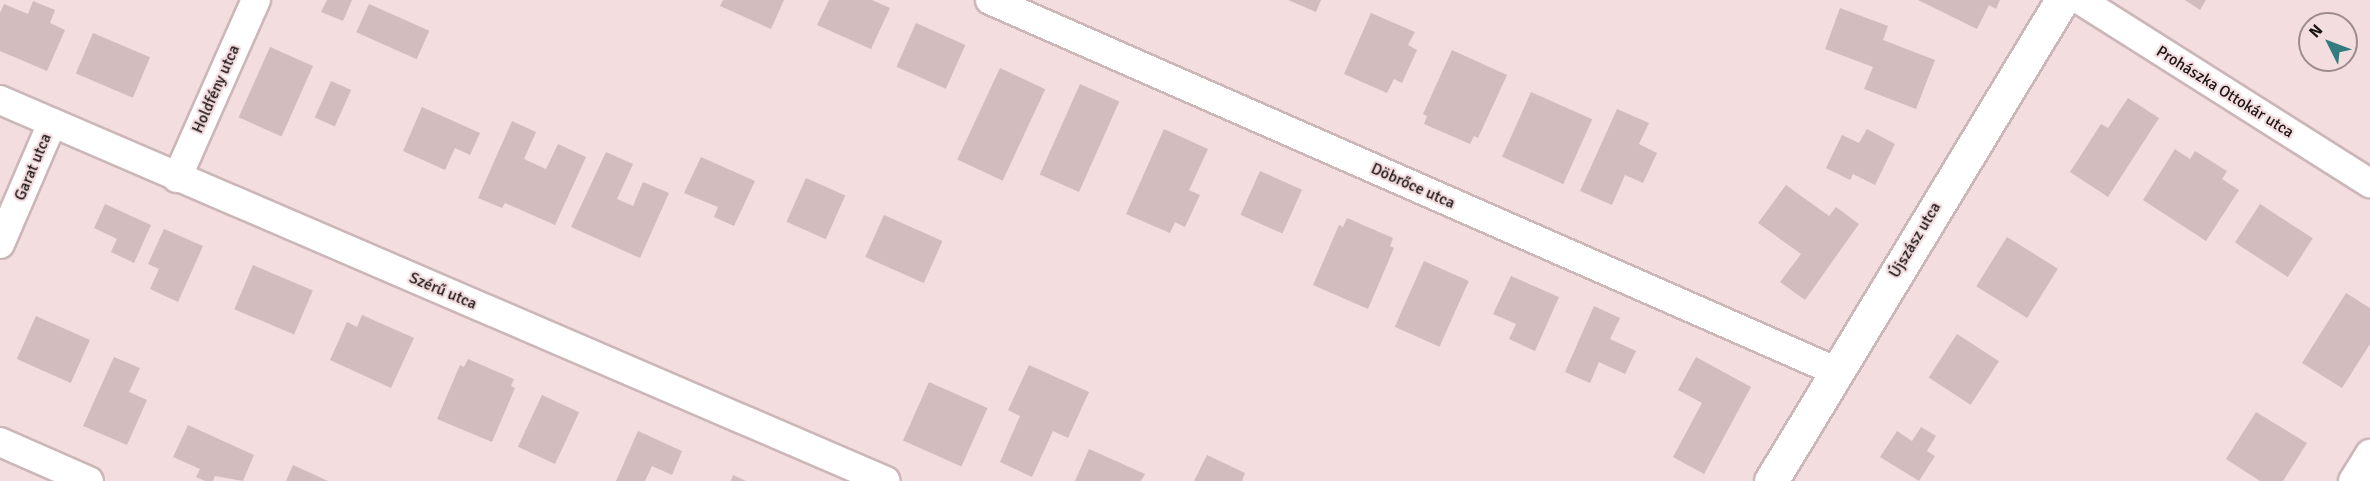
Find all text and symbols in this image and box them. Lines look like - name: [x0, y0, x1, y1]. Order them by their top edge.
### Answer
- north arrow: [2298, 12, 2358, 72]
- text: N: [2305, 20, 2327, 42]
- street label: Holdfény utca: [188, 42, 244, 136]
- street label: Prohászka Ottokár utca: [2153, 42, 2297, 142]
- street label: Garat utca: [10, 131, 56, 203]
- street label: Döbrőce utca: [1368, 159, 1458, 213]
- street label: Újszász utca: [1885, 199, 1945, 281]
- street label: Szérű utca: [406, 268, 480, 314]

